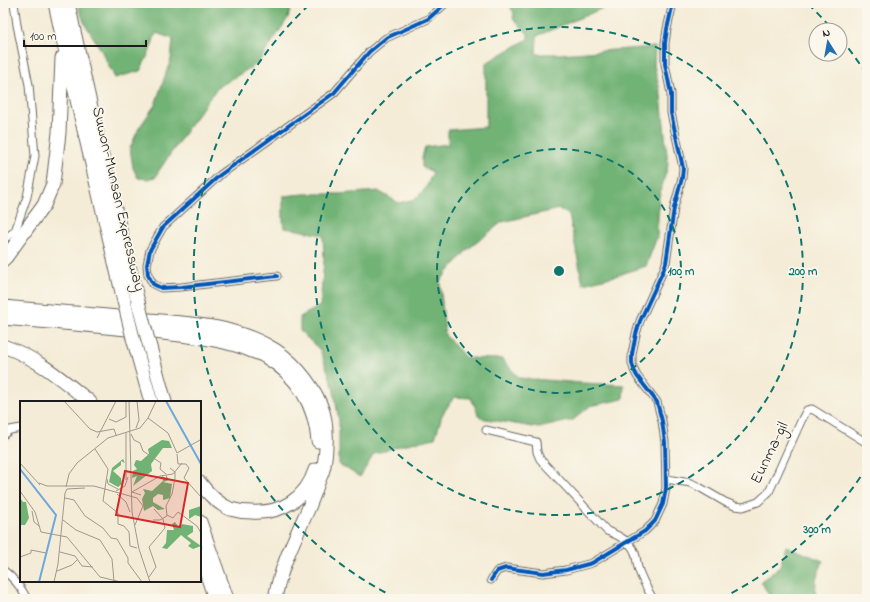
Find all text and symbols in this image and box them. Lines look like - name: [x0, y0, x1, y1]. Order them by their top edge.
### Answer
- scale bar: [24, 22, 146, 48]
- north arrow: [808, 22, 848, 62]
- text: N: [821, 25, 831, 42]
- text: 100 m: [30, 28, 57, 46]
- street label: Suwon-Munsan Expressway: [85, 104, 151, 294]
- text: 100 m: [668, 263, 695, 281]
- text: 200 m: [788, 263, 818, 281]
- centre of rings: [552, 264, 566, 278]
- inset map: [20, 401, 201, 582]
- street label: Eunma-gil: [745, 418, 796, 488]
- text: 300 m: [802, 521, 832, 539]

